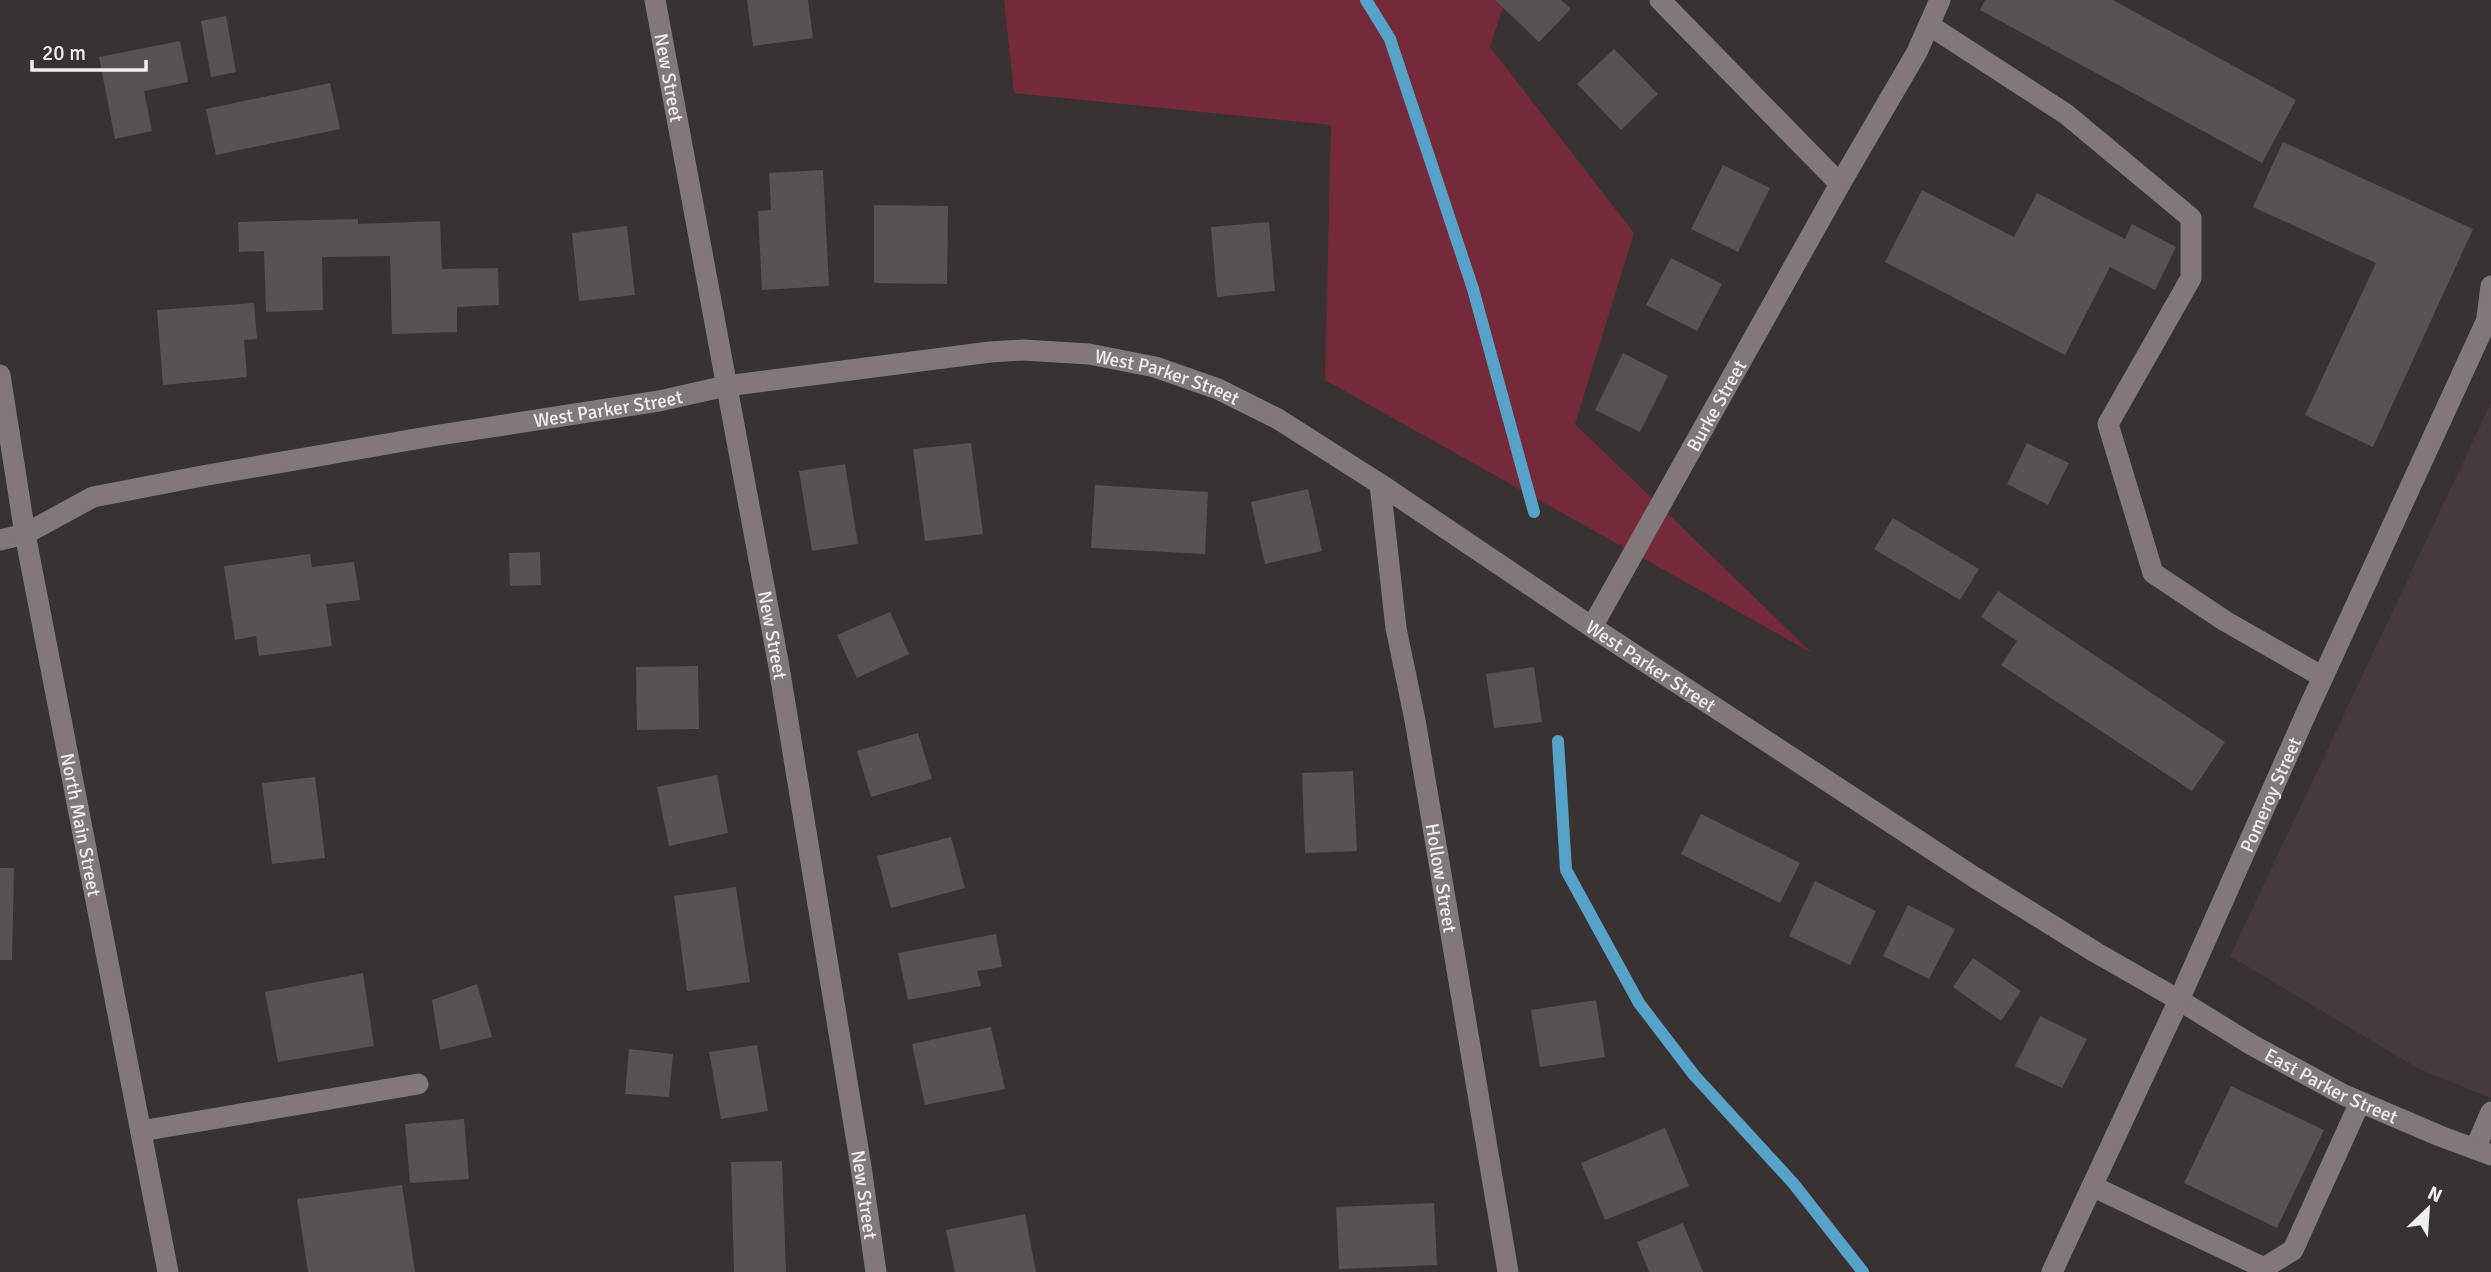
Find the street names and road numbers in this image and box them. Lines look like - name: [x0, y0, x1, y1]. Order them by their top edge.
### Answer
- street label: New Street: [648, 32, 689, 124]
- street label: West Parker Street: [1093, 344, 1244, 411]
- street label: Burke Street: [1682, 355, 1752, 456]
- street label: West Parker Street: [532, 385, 685, 433]
- street label: New Street: [752, 589, 792, 682]
- street label: West Parker Street: [1581, 615, 1720, 718]
- street label: Pomeroy Street: [2235, 733, 2307, 856]
- street label: North Main Street: [55, 751, 106, 899]
- street label: Hollow Street: [1420, 822, 1462, 935]
- street label: East Parker Street: [2260, 1043, 2402, 1130]
- street label: New Street: [845, 1148, 882, 1241]

